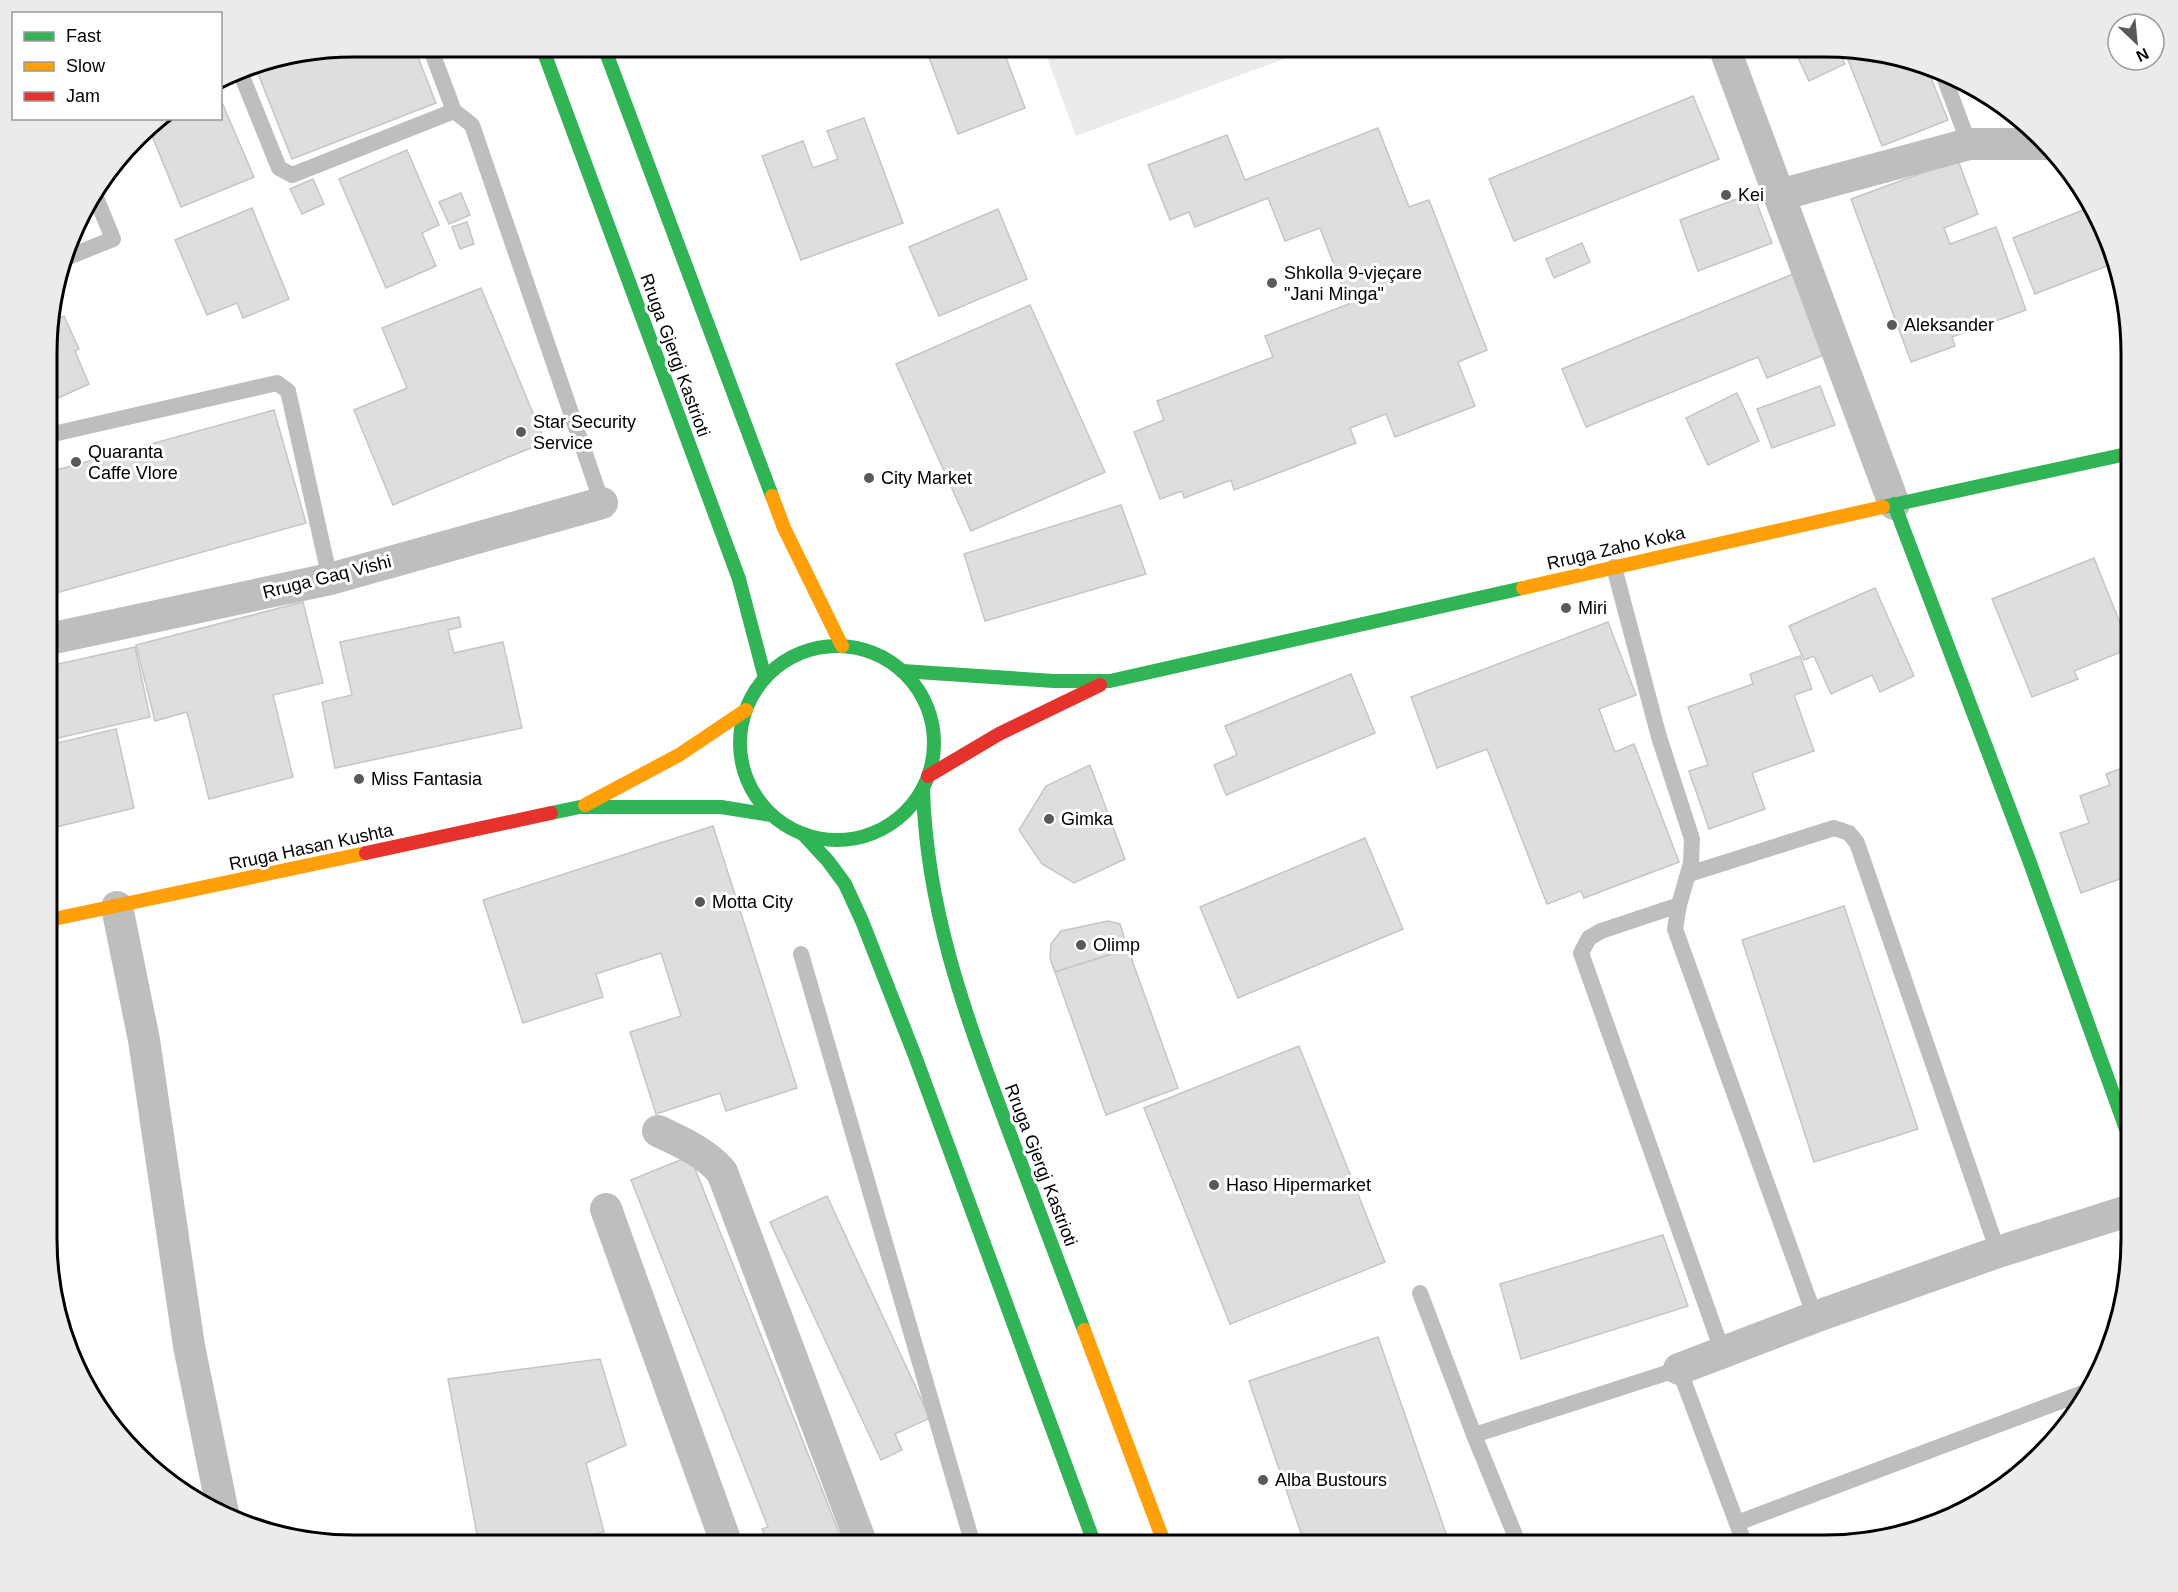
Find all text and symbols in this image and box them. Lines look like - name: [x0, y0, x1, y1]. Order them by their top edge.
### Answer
- legend: [12, 12, 222, 120]
- north arrow: [2106, 12, 2166, 72]
- text: Fast: [66, 26, 101, 46]
- text: N: [2133, 45, 2151, 65]
- text: Slow: [66, 56, 106, 76]
- text: Jam: [66, 86, 100, 106]
- place label: Kei: [1738, 185, 1764, 205]
- marker: Kei: [1719, 188, 1733, 202]
- place label: Shkolla 9-vjeçare "Jani Minga": [1284, 263, 1422, 304]
- street label: Rruga Gjergj Kastrioti: [636, 271, 714, 439]
- marker: Shkolla 9-vjeçare "Jani Minga": [1265, 276, 1279, 290]
- place label: Aleksander: [1904, 315, 1994, 335]
- marker: Aleksander: [1885, 318, 1899, 332]
- place label: Star Security Service: [533, 412, 636, 453]
- marker: Star Security Service: [514, 425, 528, 439]
- place label: Quaranta Caffe Vlore: [88, 442, 178, 483]
- marker: Quaranta Caffe Vlore: [69, 455, 83, 469]
- place label: City Market: [881, 468, 972, 488]
- marker: City Market: [862, 471, 876, 485]
- street label: Rruga Zaho Koka: [1545, 522, 1688, 574]
- street label: Rruga Gaq Vishi: [261, 551, 393, 603]
- place label: Miri: [1578, 598, 1607, 618]
- marker: Miri: [1559, 601, 1573, 615]
- place label: Miss Fantasia: [371, 769, 483, 789]
- marker: Miss Fantasia: [352, 772, 366, 786]
- place label: Gimka: [1061, 809, 1114, 829]
- marker: Gimka: [1042, 812, 1056, 826]
- street label: Rruga Hasan Kushta: [227, 820, 396, 874]
- place label: Motta City: [712, 892, 793, 912]
- marker: Motta City: [693, 895, 707, 909]
- place label: Olimp: [1093, 935, 1140, 955]
- marker: Olimp: [1074, 938, 1088, 952]
- street label: Rruga Gjergj Kastrioti: [1001, 1081, 1081, 1249]
- place label: Haso Hipermarket: [1226, 1175, 1371, 1195]
- marker: Haso Hipermarket: [1207, 1178, 1221, 1192]
- place label: Alba Bustours: [1275, 1470, 1387, 1490]
- marker: Alba Bustours: [1256, 1473, 1270, 1487]

